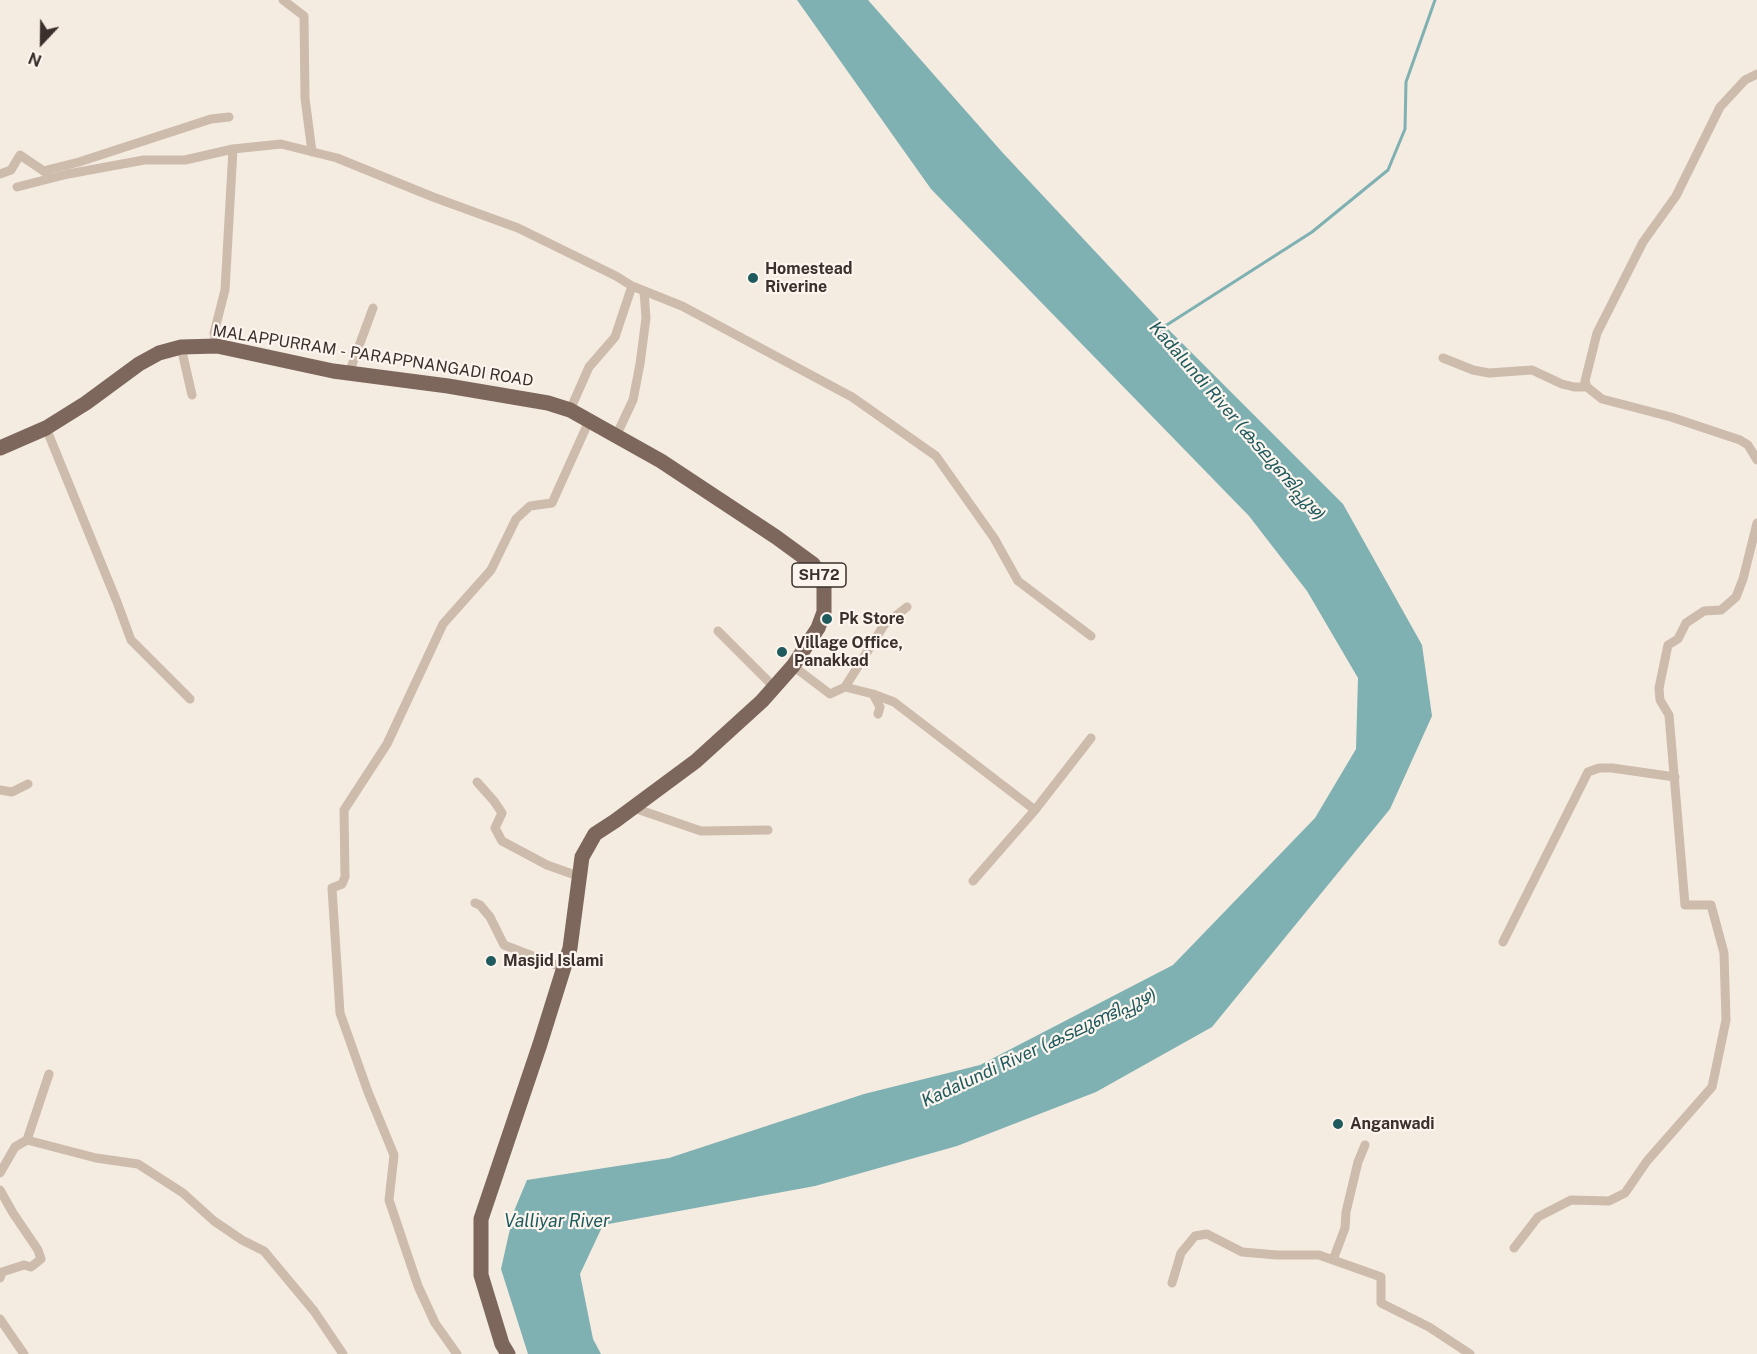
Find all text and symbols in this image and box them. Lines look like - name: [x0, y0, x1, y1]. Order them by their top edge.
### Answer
- north arrow: [12, 12, 72, 72]
- text: N: [26, 48, 44, 70]
- place label: Homestead Riverine: [765, 259, 853, 297]
- marker: Homestead Riverine: [746, 271, 760, 285]
- water label: Kadalundi River (കടലുണ്ടിപ്പുഴ): [1145, 317, 1329, 525]
- street label: MALAPPURRAM - PARAPPNANGADI ROAD: [211, 321, 535, 391]
- road number: SH72: [792, 563, 846, 587]
- place label: Pk Store: [839, 609, 905, 629]
- marker: Pk Store: [820, 612, 834, 626]
- place label: Village Office, Panakkad: [794, 633, 903, 671]
- marker: Village Office, Panakkad: [775, 645, 789, 659]
- place label: Masjid Islami: [503, 951, 604, 971]
- marker: Masjid Islami: [484, 954, 498, 968]
- water label: Kadalundi River (കടലുണ്ടിപ്പുഴ): [918, 984, 1160, 1112]
- place label: Anganwadi: [1350, 1114, 1435, 1134]
- marker: Anganwadi: [1331, 1117, 1345, 1131]
- water label: Valliyar River: [504, 1210, 610, 1232]

